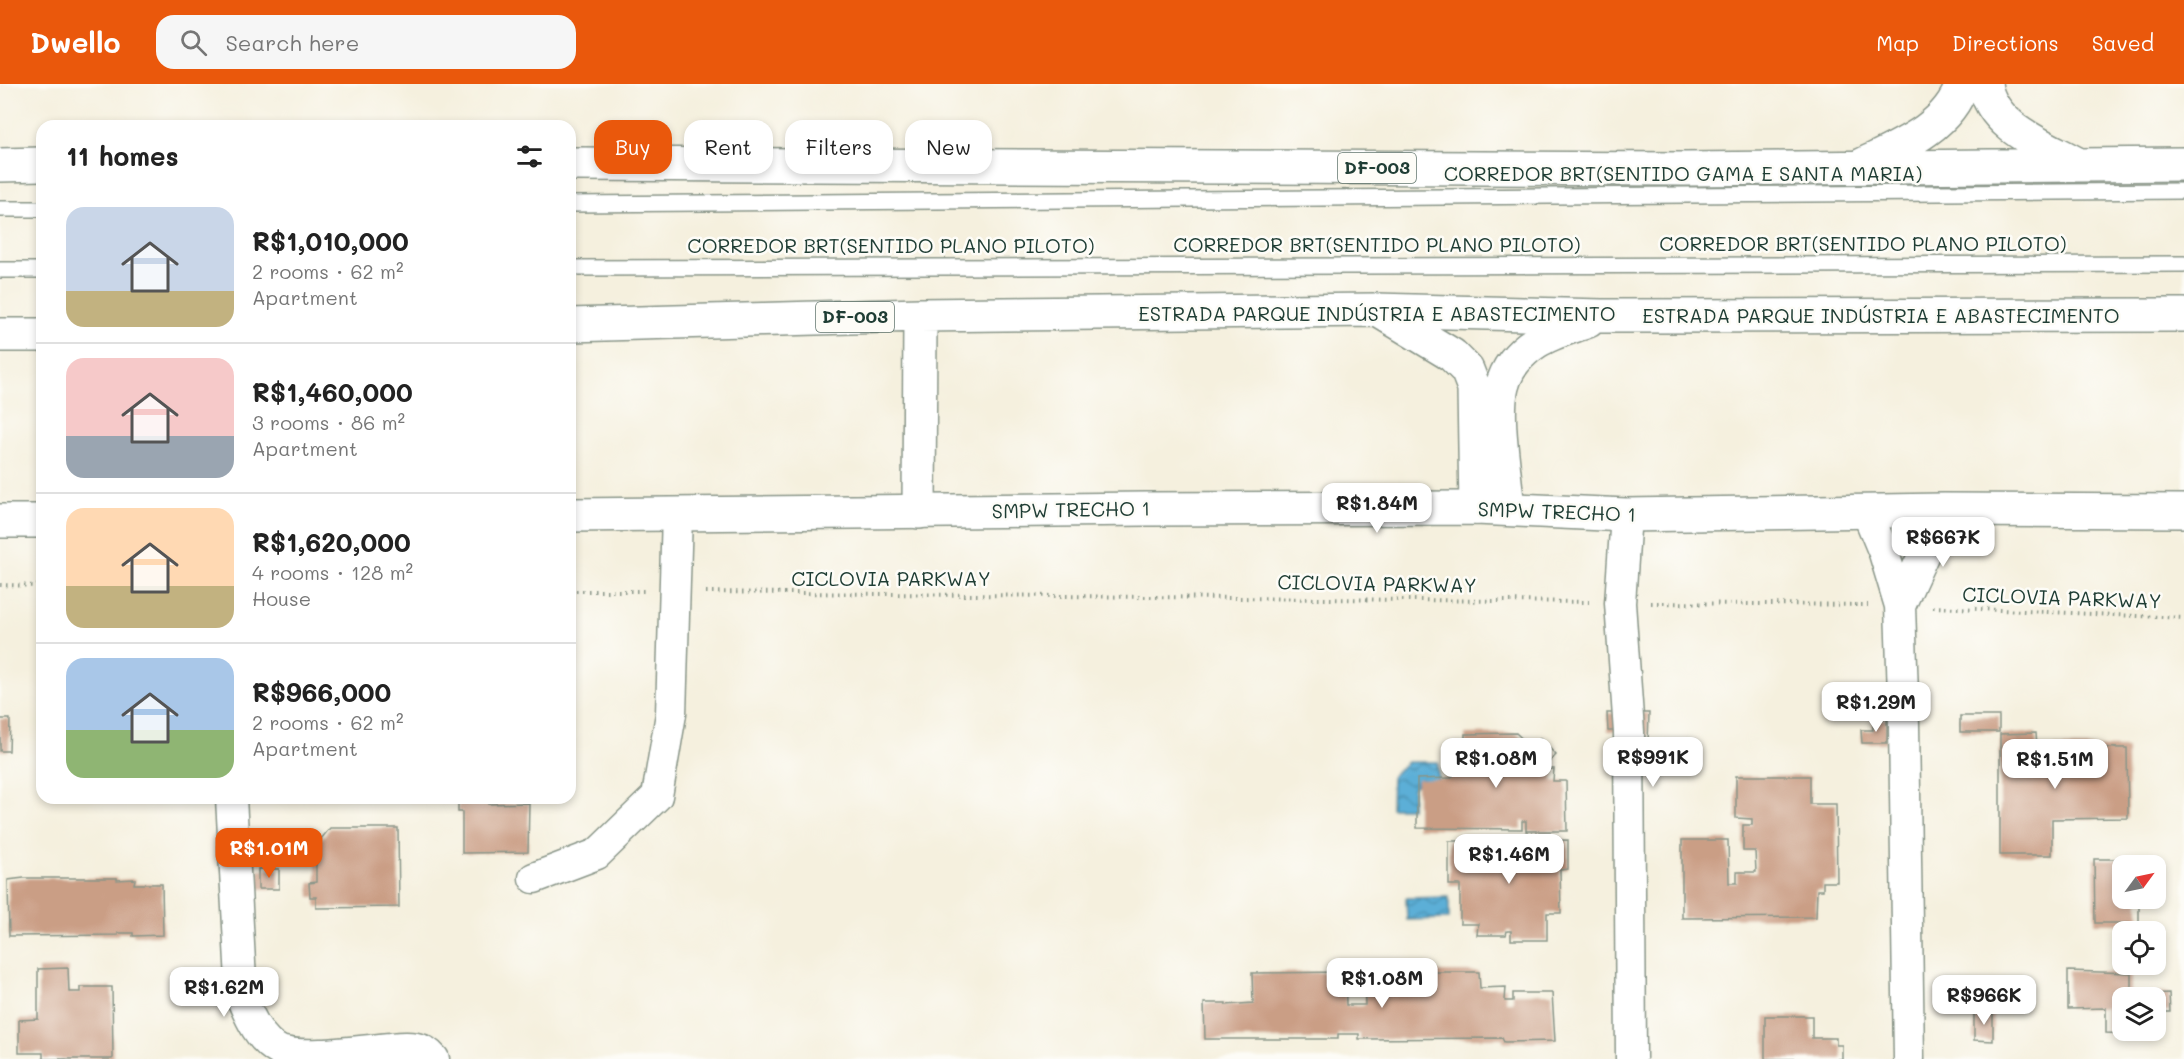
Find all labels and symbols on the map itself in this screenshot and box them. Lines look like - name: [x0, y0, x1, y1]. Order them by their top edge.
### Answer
- road number: DF-003: [1338, 153, 1416, 183]
- street label: CORREDOR BRT(SENTIDO GAMA E SANTA MARIA): [1444, 160, 1922, 186]
- street label: CORREDOR BRT(SENTIDO PLANO PILOTO): [1659, 230, 2067, 256]
- street label: CORREDOR BRT(SENTIDO PLANO PILOTO): [1173, 231, 1581, 257]
- street label: CORREDOR BRT(SENTIDO PLANO PILOTO): [687, 232, 1095, 258]
- street label: ESTRADA PARQUE INDÚSTRIA E ABASTECIMENTO: [1138, 300, 1616, 326]
- road number: DF-003: [816, 302, 894, 332]
- street label: ESTRADA PARQUE INDÚSTRIA E ABASTECIMENTO: [1642, 302, 2120, 328]
- pin: R$1.84M: [1322, 483, 1432, 534]
- street label: SMPW TRECHO 1: [992, 495, 1150, 523]
- street label: SMPW TRECHO 1: [1477, 495, 1637, 527]
- pin: R$667K: [1894, 517, 1992, 568]
- street label: CICLOVIA PARKWAY: [791, 565, 991, 591]
- street label: CICLOVIA PARKWAY: [1277, 568, 1477, 598]
- street label: CICLOVIA PARKWAY: [1962, 581, 2162, 613]
- pin: R$1.29M: [1821, 682, 1931, 733]
- pin: R$991K: [1604, 737, 1702, 788]
- pin: R$1.08M: [1441, 738, 1551, 789]
- pin: R$1.51M: [2000, 739, 2110, 790]
- pin: R$1.01M: [214, 828, 324, 879]
- pin: R$1.46M: [1454, 834, 1564, 885]
- north arrow: [2112, 855, 2166, 909]
- pin: R$1.08M: [1327, 958, 1437, 1009]
- pin: R$1.62M: [169, 967, 279, 1018]
- pin: R$966K: [1935, 975, 2033, 1026]

